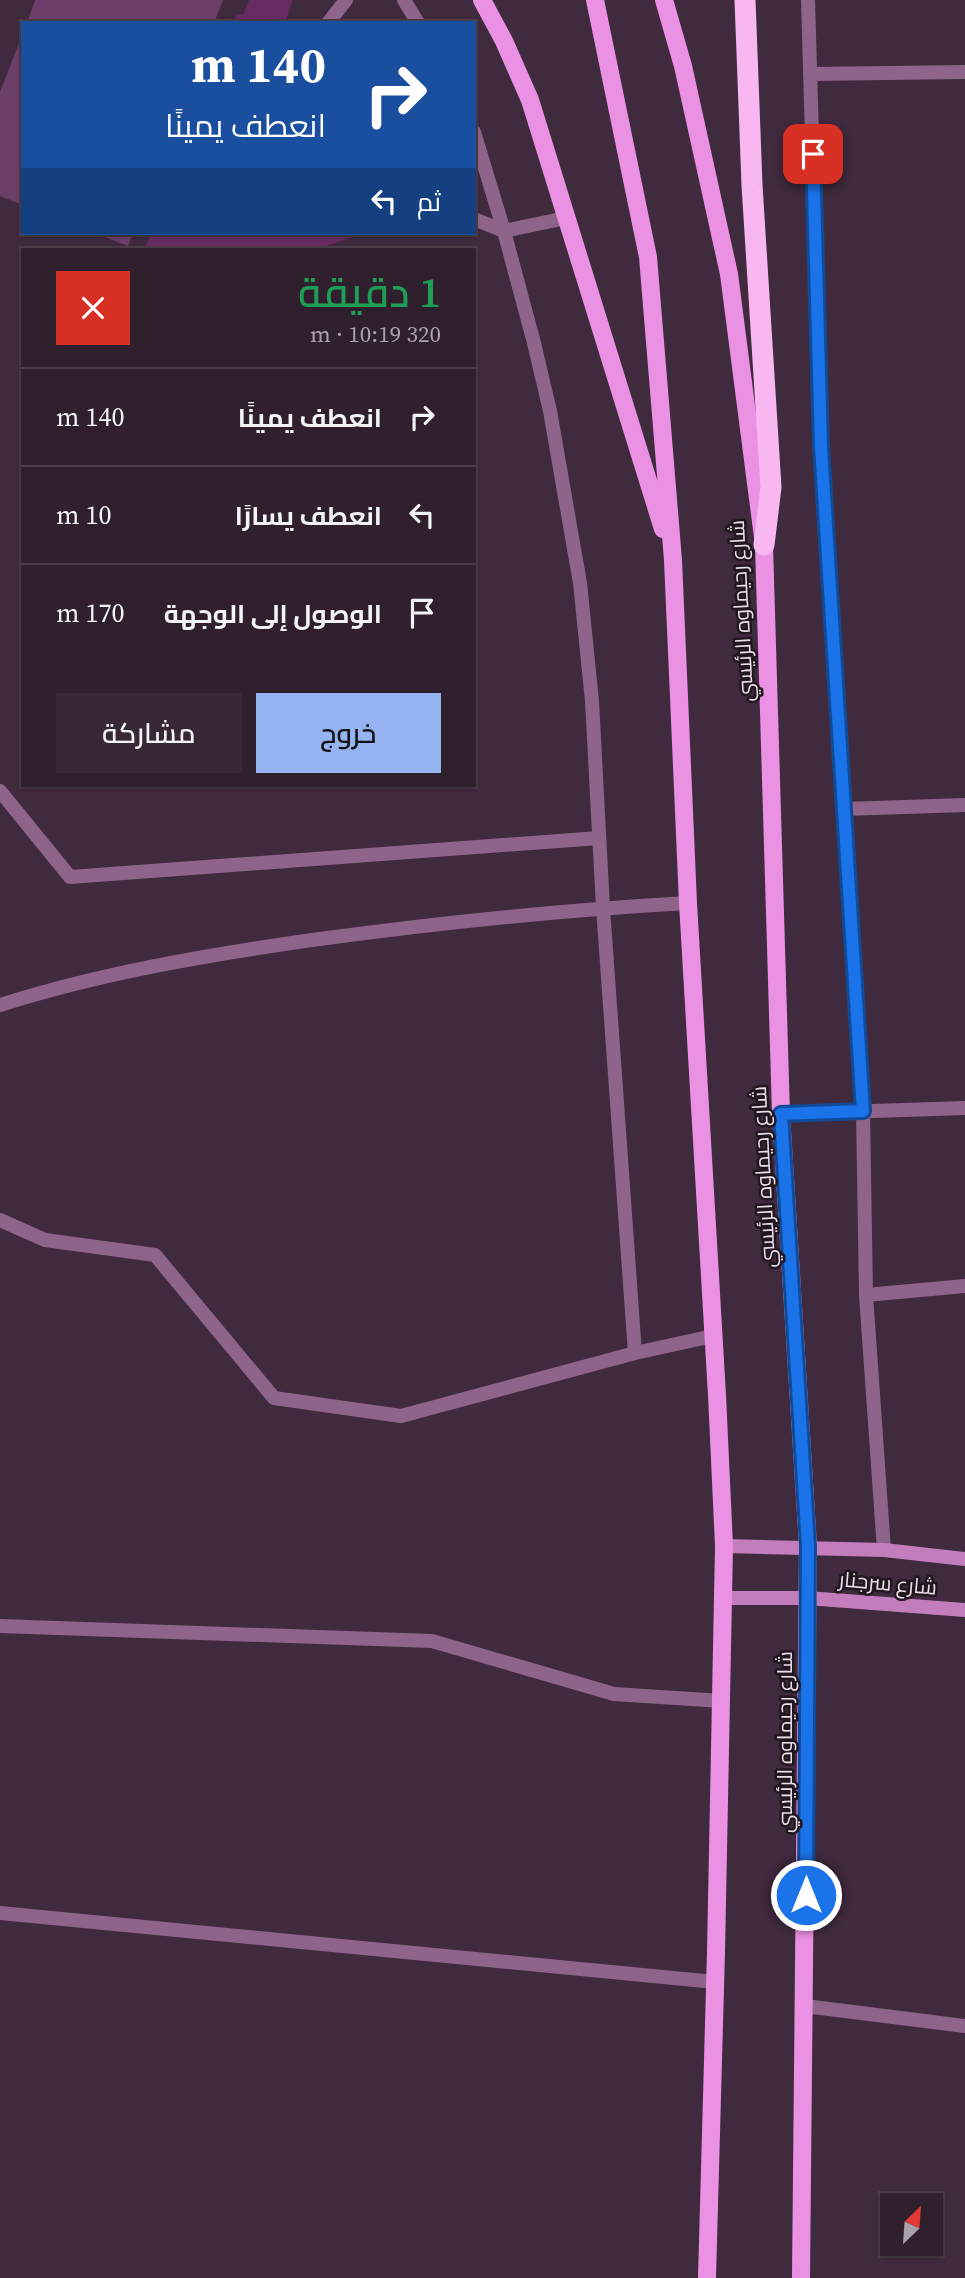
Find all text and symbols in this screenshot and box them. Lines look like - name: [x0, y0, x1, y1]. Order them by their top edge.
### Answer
- text: 140 m: [191, 31, 326, 98]
- icon: right: [350, 49, 441, 140]
- text: انعطف يمينًا: [165, 104, 326, 148]
- pin: [783, 124, 843, 184]
- icon: arrive: [794, 135, 832, 173]
- icon: left: [365, 182, 403, 220]
- text: ثم: [417, 184, 441, 220]
- text: 1 دقيقة: [298, 263, 441, 321]
- button: close: [56, 271, 130, 345]
- text: 320 m · 10:19: [310, 318, 441, 350]
- icon: right: [403, 398, 441, 436]
- text: 140 m: [56, 399, 125, 435]
- text: انعطف يمينًا: [238, 400, 382, 436]
- icon: left: [403, 496, 441, 534]
- text: 10 m: [56, 497, 112, 533]
- text: انعطف يسارًا: [235, 498, 382, 534]
- street label: شارع رحيماوه الرئيسي: [722, 519, 761, 703]
- icon: arrive: [403, 594, 441, 632]
- text: 170 m: [56, 595, 125, 631]
- text: الوصول إلى الوجهة: [164, 596, 382, 632]
- button: مشاركة: [56, 693, 242, 773]
- button: خروج: [256, 693, 441, 773]
- street label: شارع رحيماوه الرئيسي: [744, 1085, 783, 1269]
- street label: شارع سرجنار: [837, 1564, 938, 1602]
- street label: شارع رحيماوه الرئيسي: [770, 1651, 800, 1833]
- position arrow: [769, 1858, 843, 1932]
- north arrow: [880, 2193, 943, 2256]
- map controls: [880, 2193, 943, 2256]

